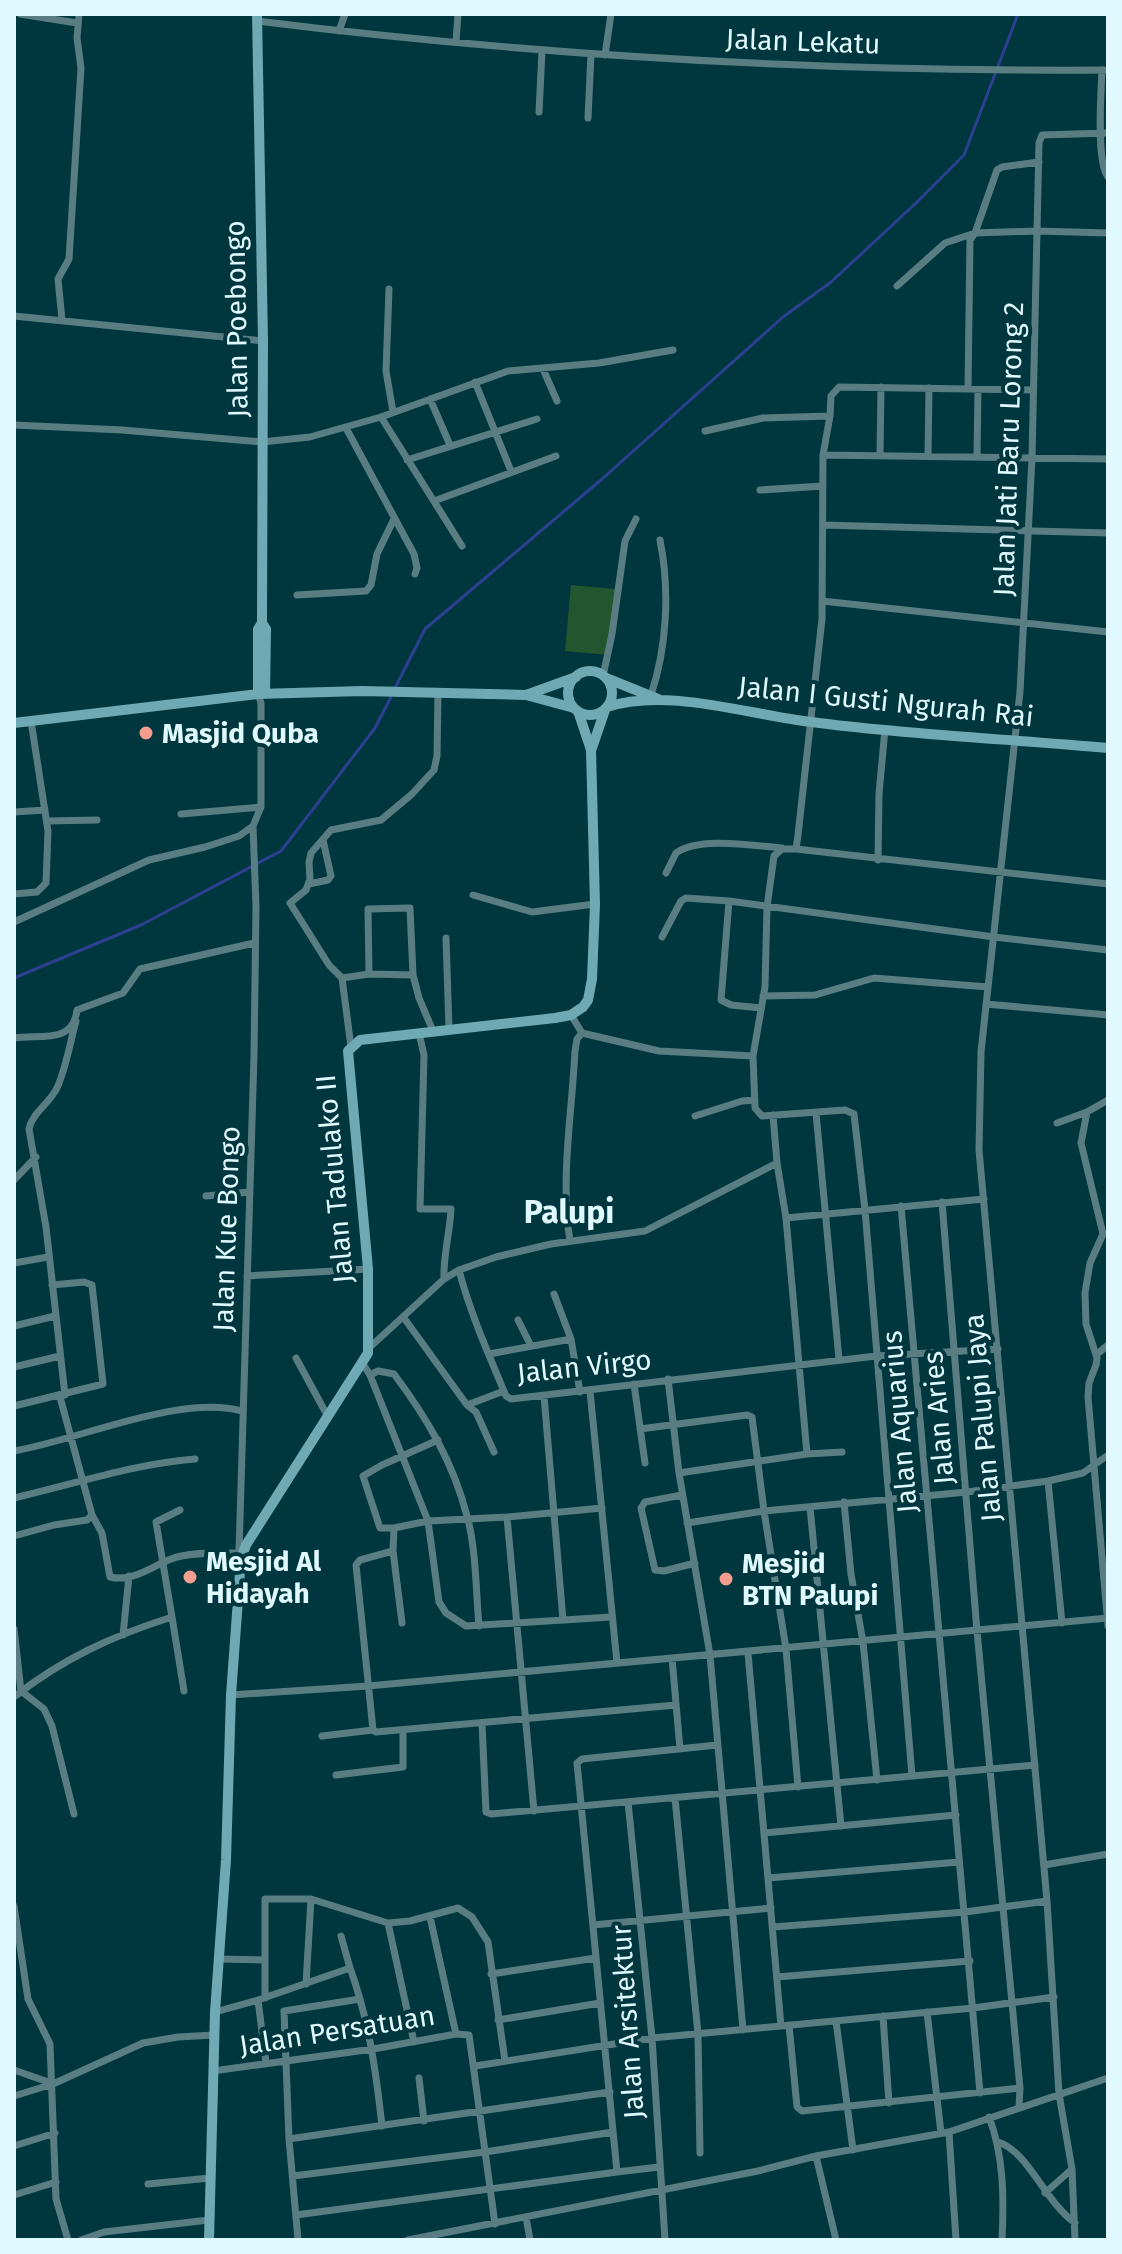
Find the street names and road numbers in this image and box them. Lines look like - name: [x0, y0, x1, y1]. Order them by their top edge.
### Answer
- street label: Jalan Lekatu: [725, 22, 881, 61]
- street label: Jalan Poebongo: [218, 220, 255, 418]
- street label: Jalan Jati Baru Lorong 2: [987, 301, 1030, 597]
- street label: Jalan I Gusti Ngurah Rai: [736, 670, 1035, 733]
- street label: Jalan Tadulako II: [309, 1073, 360, 1285]
- street label: Jalan Kue Bongo: [206, 1125, 247, 1333]
- street label: Jalan Palupi Jaya: [957, 1313, 1008, 1523]
- street label: Jalan Aquarius: [875, 1329, 924, 1515]
- street label: Jalan Virgo: [515, 1343, 653, 1390]
- street label: Jalan Aries: [916, 1350, 961, 1486]
- street label: Jalan Arsitektur: [604, 1924, 651, 2120]
- street label: Jalan Persatuan: [237, 1999, 437, 2062]

